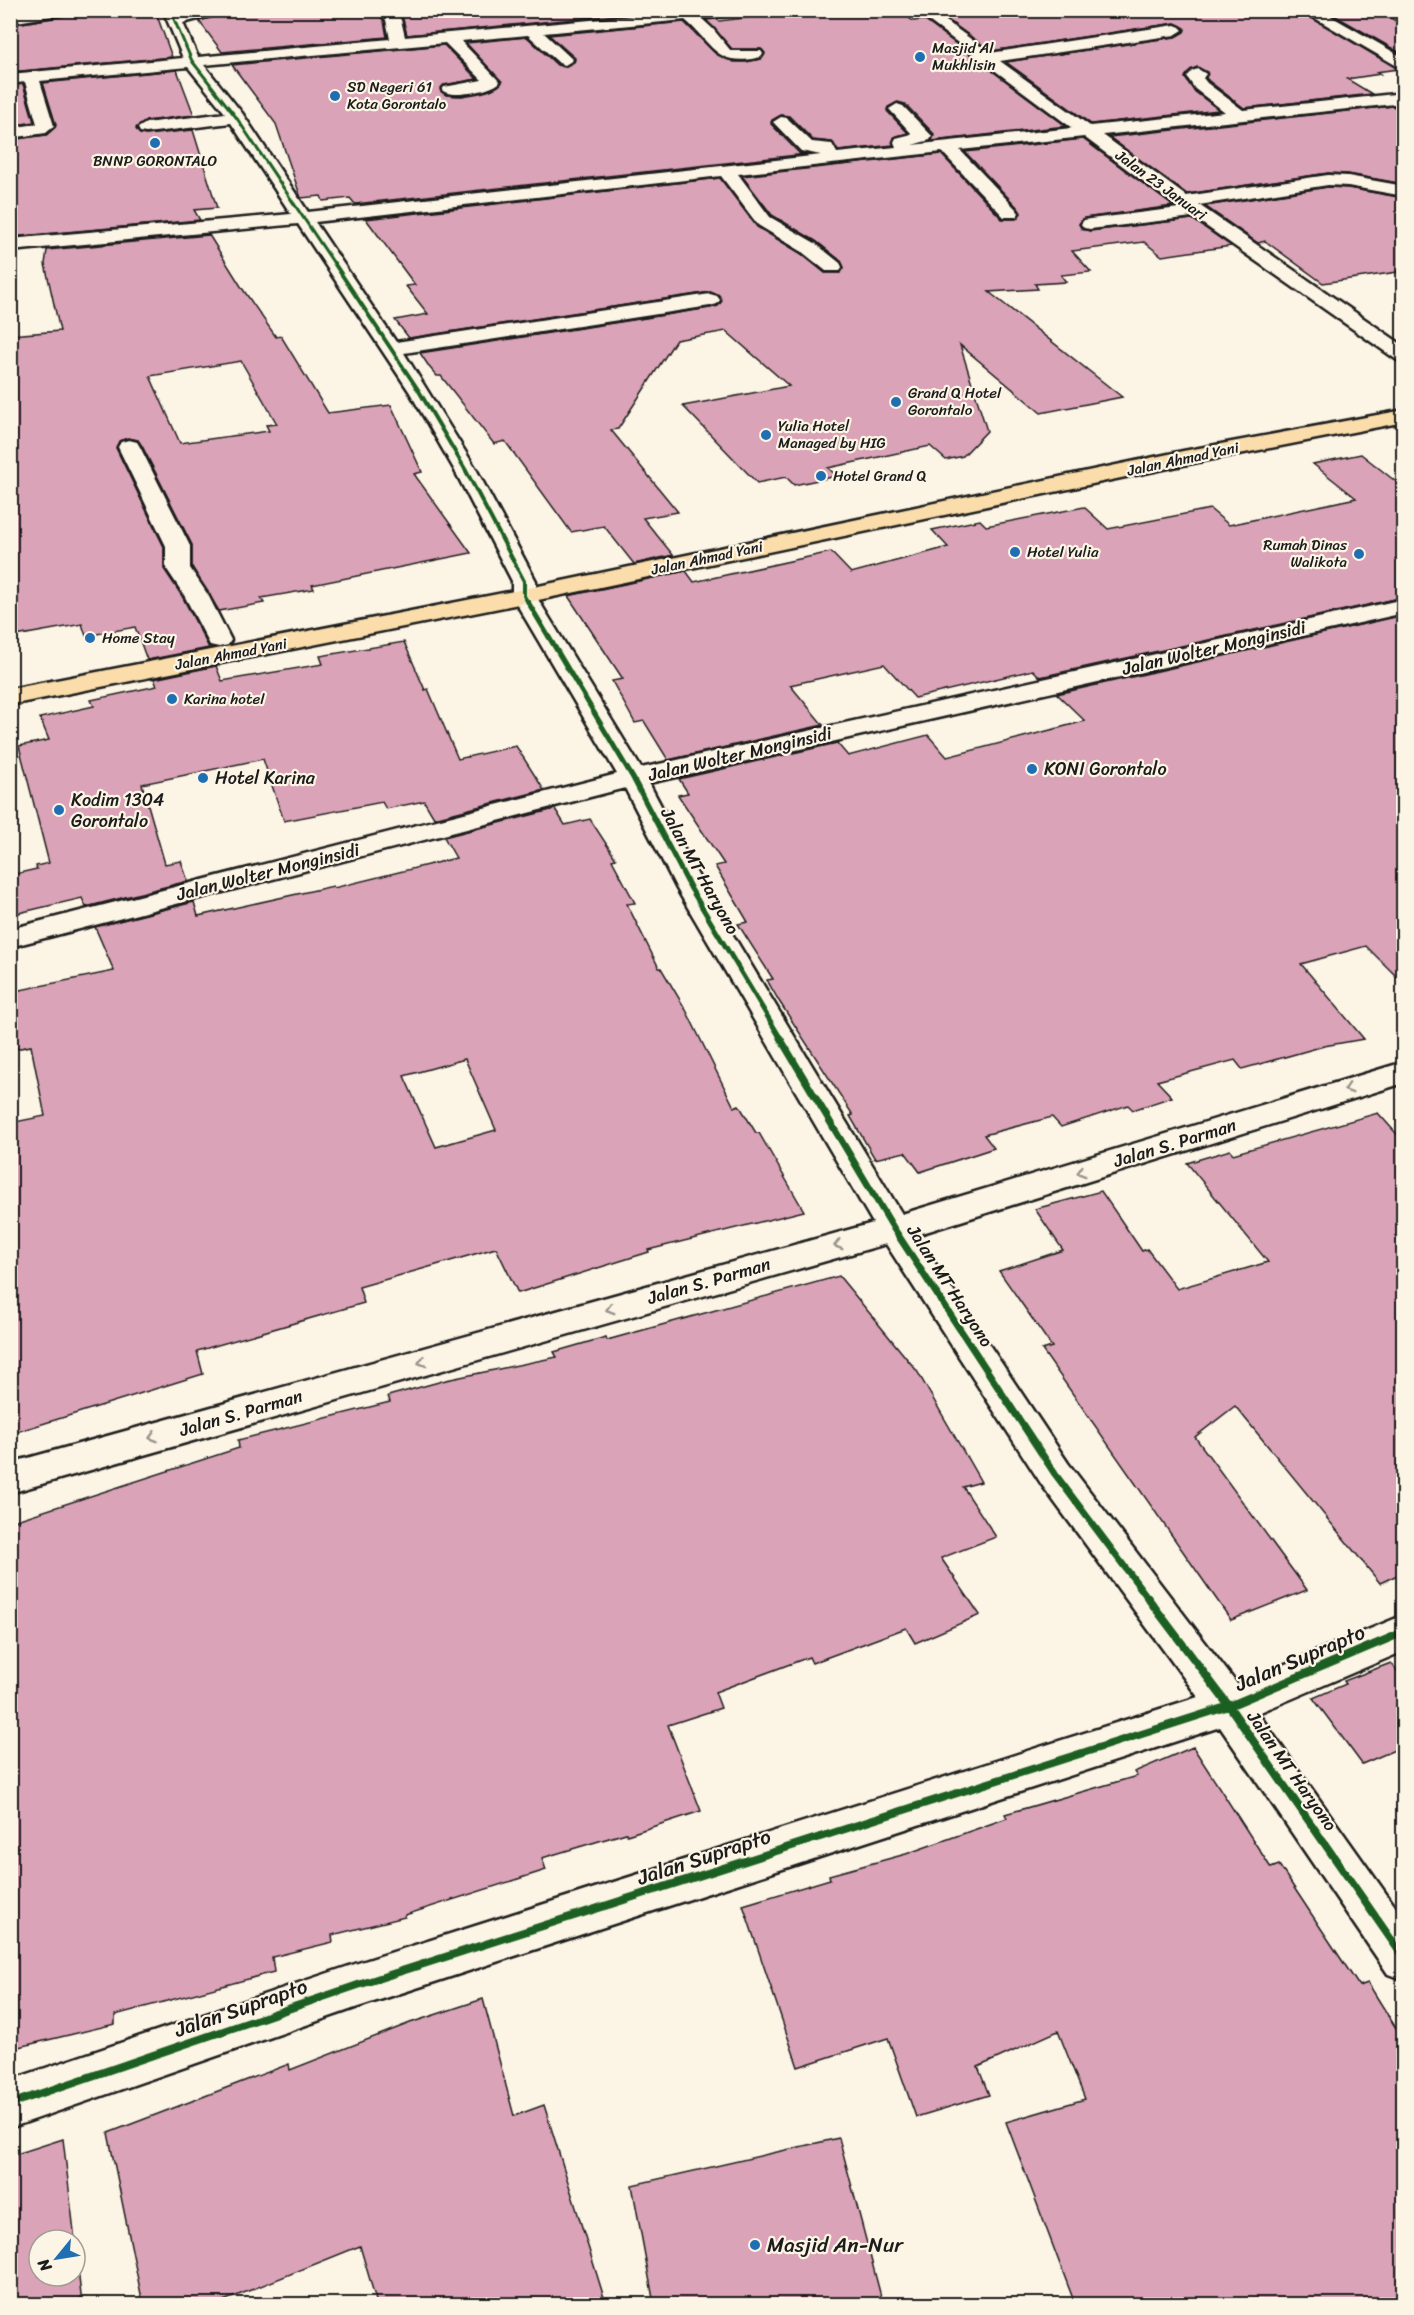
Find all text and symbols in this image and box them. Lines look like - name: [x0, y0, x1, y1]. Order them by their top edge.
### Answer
- place label: Masjid Al Mukhlisin: [932, 35, 996, 78]
- marker: Masjid Al Mukhlisin: [913, 50, 927, 64]
- place label: SD Negeri 61 Kota Gorontalo: [347, 74, 447, 117]
- marker: SD Negeri 61 Kota Gorontalo: [328, 89, 342, 103]
- marker: BNNP GORONTALO: [148, 136, 162, 150]
- street label: Jalan 23 Januari: [1109, 142, 1213, 228]
- place label: BNNP GORONTALO: [93, 148, 217, 174]
- place label: Grand Q Hotel Gorontalo: [908, 380, 1002, 423]
- marker: Grand Q Hotel Gorontalo: [889, 395, 903, 409]
- place label: Yulia Hotel Managed by HIG: [778, 413, 886, 456]
- marker: Yulia Hotel Managed by HIG: [759, 428, 773, 442]
- street label: Jalan Ahmad Yani: [1124, 434, 1242, 484]
- place label: Hotel Grand Q: [833, 463, 927, 489]
- marker: Hotel Grand Q: [814, 469, 828, 483]
- place label: Rumah Dinas Walikota: [1263, 532, 1347, 575]
- street label: Jalan Ahmad Yani: [648, 533, 766, 583]
- place label: Hotel Yulia: [1027, 539, 1099, 565]
- marker: Hotel Yulia: [1008, 545, 1022, 559]
- marker: Rumah Dinas Walikota: [1352, 547, 1366, 561]
- street label: Jalan Wolter Monginsidi: [1118, 611, 1310, 685]
- place label: Home Stay: [102, 625, 175, 651]
- street label: Jalan Ahmad Yani: [172, 630, 290, 678]
- marker: Home Stay: [83, 631, 97, 645]
- place label: Karina hotel: [184, 686, 265, 712]
- marker: Karina hotel: [165, 692, 179, 706]
- street label: Jalan Wolter Monginsidi: [644, 717, 836, 791]
- place label: KONI Gorontalo: [1044, 753, 1167, 785]
- place label: Hotel Karina: [215, 762, 316, 794]
- marker: KONI Gorontalo: [1025, 762, 1039, 776]
- marker: Hotel Karina: [196, 771, 210, 785]
- place label: Kodim 1304 Gorontalo: [71, 784, 164, 837]
- street label: Jalan MT Haryono: [651, 801, 748, 941]
- marker: Kodim 1304 Gorontalo: [52, 803, 66, 817]
- street label: Jalan Wolter Monginsidi: [172, 834, 364, 910]
- one-way arrow: [1343, 1082, 1354, 1094]
- street label: Jalan S. Parman: [1109, 1109, 1241, 1177]
- one-way arrow: [1076, 1165, 1087, 1177]
- street label: Jalan MT Haryono: [898, 1217, 1002, 1354]
- one-way arrow: [833, 1238, 844, 1250]
- street label: Jalan S. Parman: [643, 1248, 775, 1314]
- one-way arrow: [605, 1302, 616, 1314]
- one-way arrow: [417, 1355, 428, 1367]
- street label: Jalan S. Parman: [175, 1380, 307, 1446]
- one-way arrow: [149, 1430, 159, 1443]
- street label: Jalan Suprapto: [1228, 1613, 1372, 1703]
- street label: Jalan MT Haryono: [1238, 1703, 1346, 1838]
- street label: Jalan Suprapto: [631, 1817, 776, 1897]
- street label: Jalan Suprapto: [168, 1967, 313, 2049]
- place label: Masjid An-Nur: [767, 2226, 904, 2264]
- north arrow: [27, 2228, 87, 2288]
- marker: Masjid An-Nur: [748, 2238, 762, 2252]
- text: N: [29, 2252, 60, 2278]

